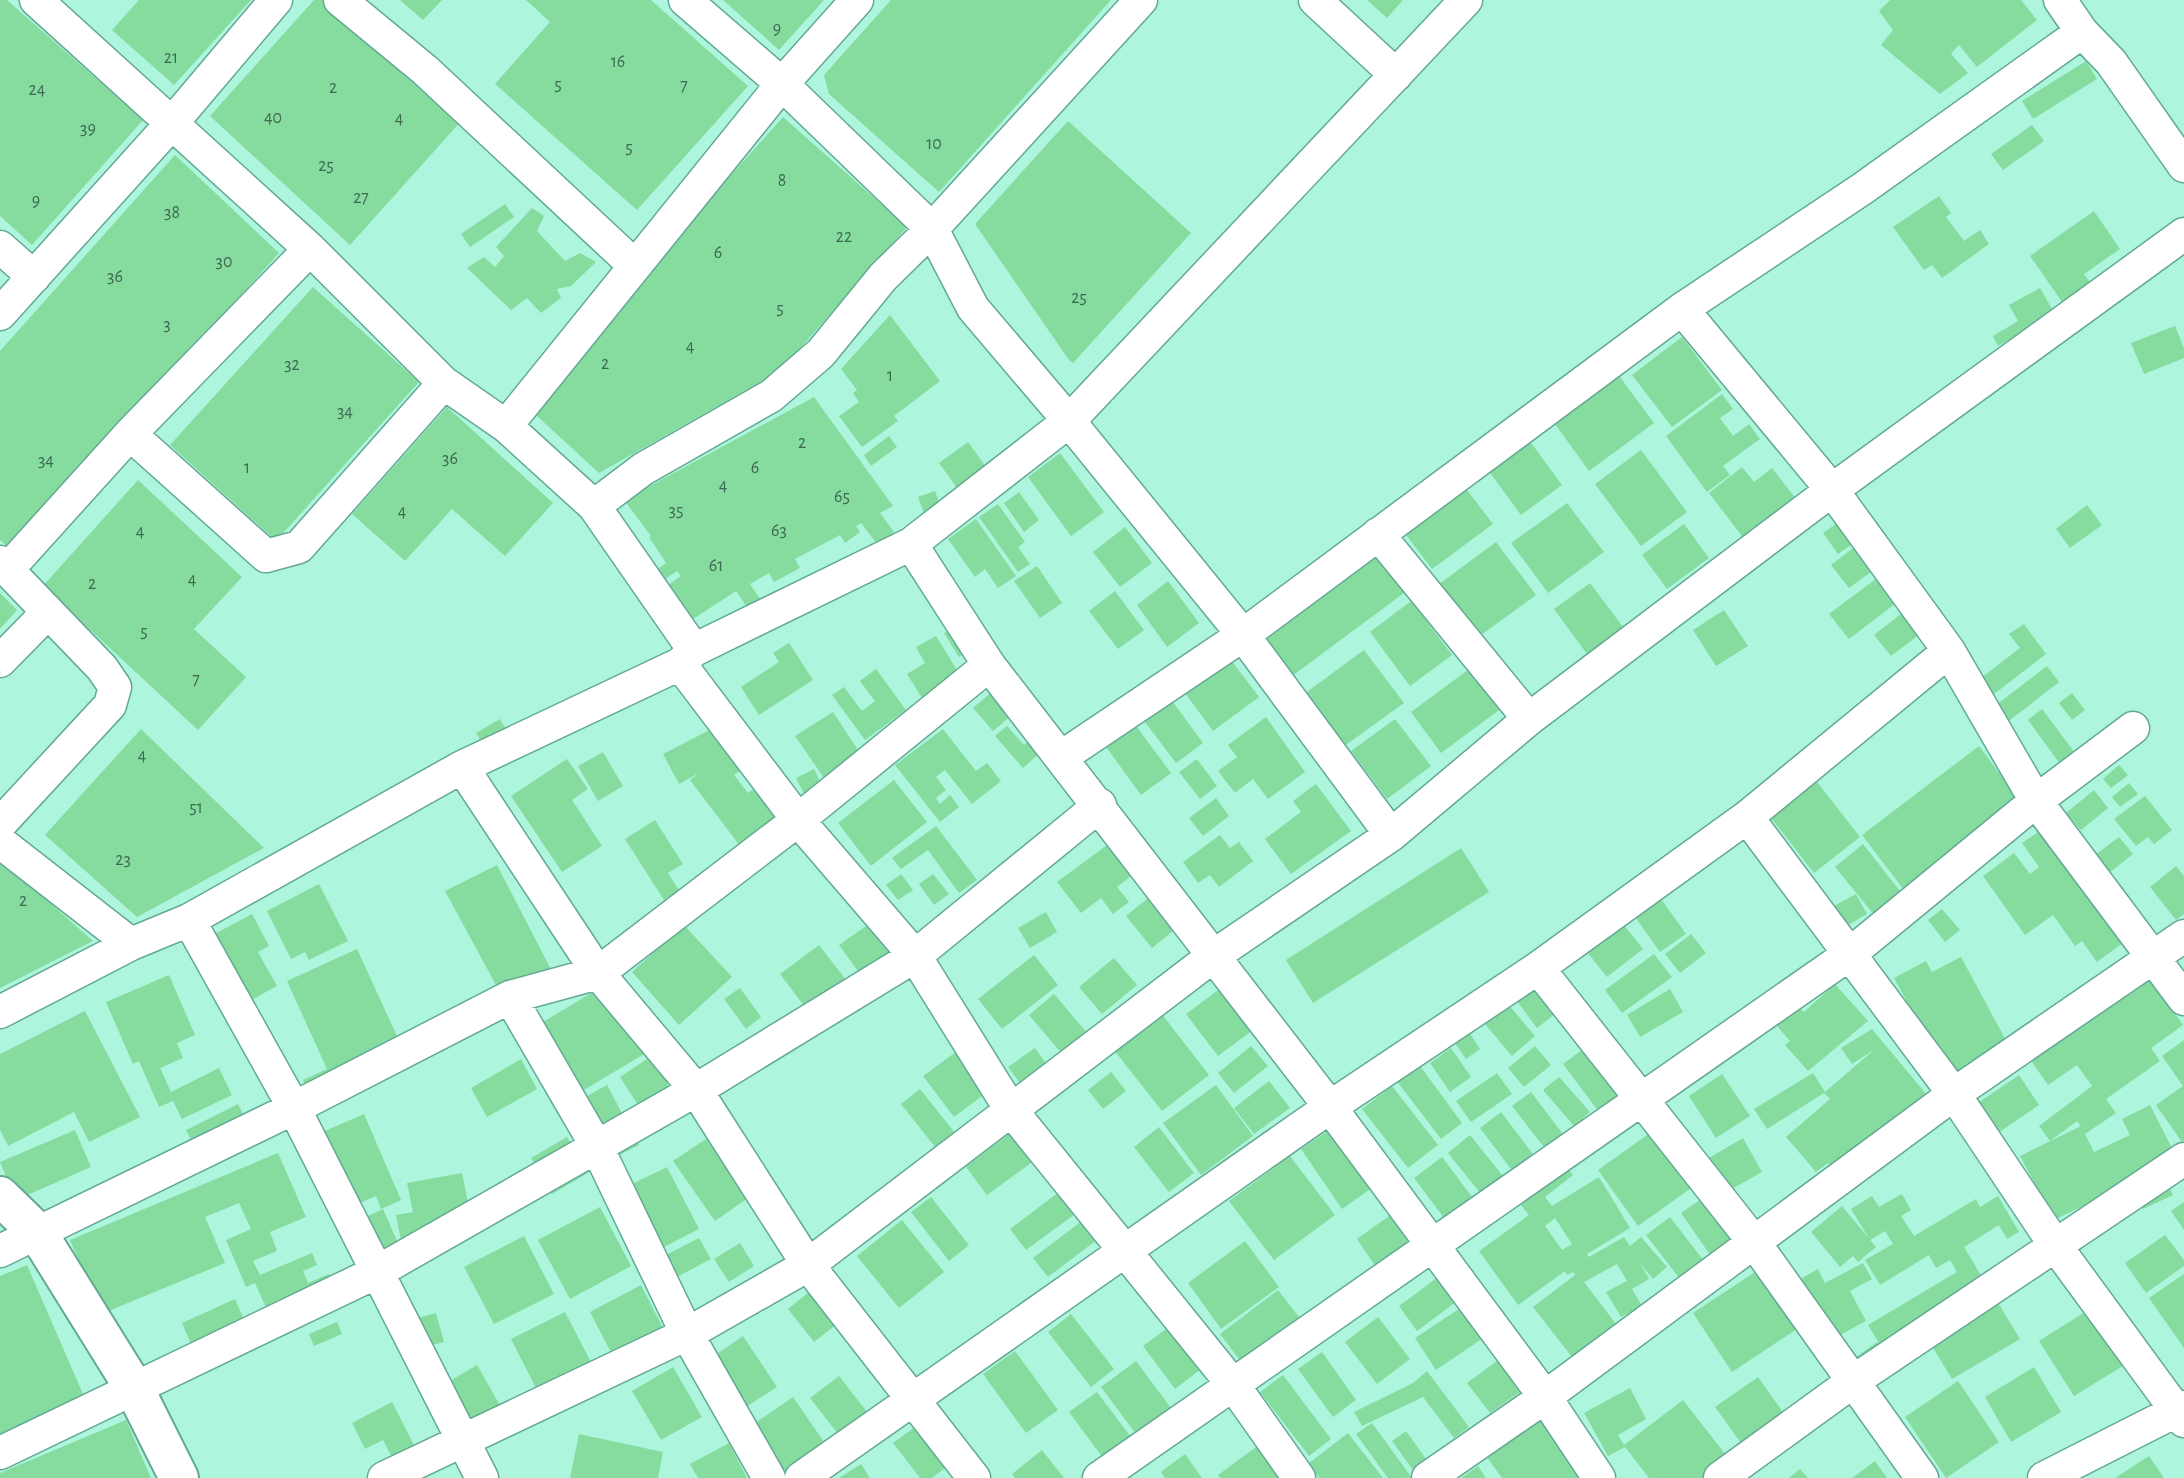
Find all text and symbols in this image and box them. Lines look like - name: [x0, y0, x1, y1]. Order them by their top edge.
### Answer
- house number: 9: [773, 20, 781, 38]
- house number: 21: [164, 49, 178, 67]
- house number: 16: [611, 53, 625, 71]
- house number: 5: [554, 76, 562, 94]
- house number: 7: [680, 77, 688, 95]
- house number: 2: [329, 79, 337, 97]
- house number: 24: [29, 81, 46, 99]
- house number: 40: [264, 109, 282, 127]
- house number: 4: [395, 110, 404, 128]
- house number: 39: [80, 120, 96, 138]
- house number: 10: [926, 135, 942, 153]
- house number: 5: [625, 139, 633, 157]
- house number: 25: [318, 157, 334, 175]
- house number: 8: [778, 172, 786, 190]
- house number: 27: [353, 189, 369, 207]
- house number: 9: [32, 192, 40, 210]
- house number: 38: [164, 204, 180, 222]
- house number: 22: [836, 228, 852, 246]
- house number: 6: [714, 244, 722, 262]
- house number: 30: [216, 253, 232, 271]
- house number: 36: [107, 268, 123, 286]
- house number: 25: [1071, 289, 1087, 307]
- house number: 5: [776, 300, 784, 318]
- house number: 3: [163, 316, 171, 334]
- house number: 4: [686, 338, 695, 356]
- house number: 2: [601, 355, 609, 373]
- house number: 32: [284, 356, 300, 374]
- house number: 1: [887, 367, 893, 385]
- house number: 34: [337, 403, 353, 421]
- house number: 2: [798, 434, 806, 452]
- house number: 36: [442, 450, 458, 468]
- house number: 34: [38, 452, 54, 470]
- house number: 1: [244, 459, 250, 477]
- house number: 6: [751, 459, 759, 477]
- house number: 4: [719, 477, 728, 495]
- house number: 65: [834, 488, 850, 506]
- house number: 35: [669, 502, 683, 520]
- house number: 4: [398, 503, 407, 521]
- house number: 63: [771, 522, 787, 540]
- house number: 4: [136, 523, 145, 541]
- house number: 61: [709, 557, 723, 575]
- house number: 4: [188, 571, 197, 589]
- house number: 2: [88, 575, 96, 593]
- house number: 5: [140, 623, 148, 641]
- house number: 7: [192, 671, 200, 689]
- house number: 4: [138, 747, 147, 765]
- house number: 51: [189, 799, 203, 817]
- house number: 23: [115, 851, 131, 869]
- house number: 2: [19, 892, 27, 910]

